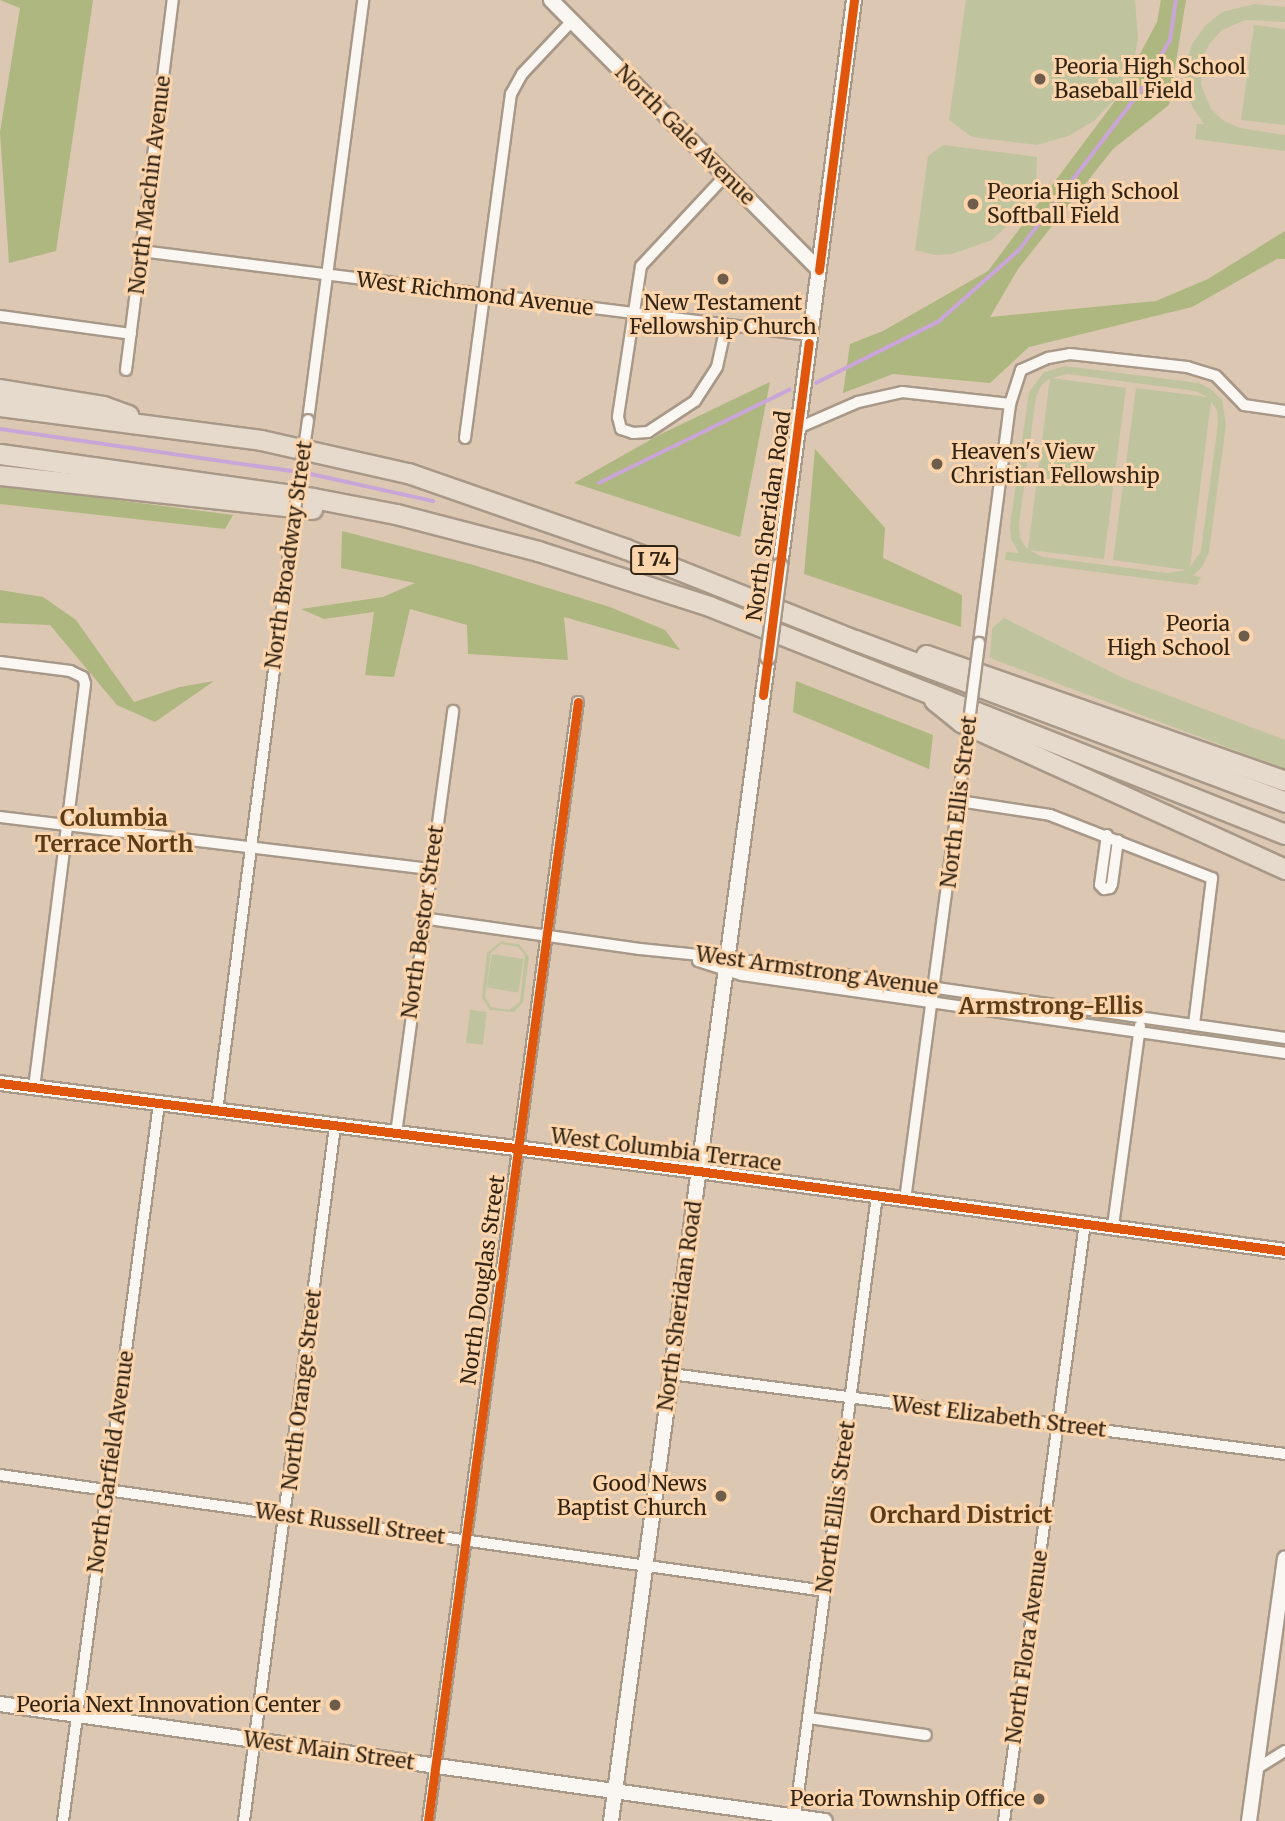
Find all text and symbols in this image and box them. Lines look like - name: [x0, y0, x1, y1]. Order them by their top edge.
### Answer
- place label: Peoria High School Baseball Field: [1054, 54, 1246, 104]
- street label: North Gale Avenue: [610, 60, 760, 210]
- marker: Peoria High School Baseball Field: [1032, 71, 1048, 87]
- street label: North Machin Avenue: [124, 74, 176, 296]
- place label: Peoria High School Softball Field: [987, 179, 1179, 229]
- marker: Peoria High School Softball Field: [965, 196, 981, 212]
- street label: West Richmond Avenue: [355, 267, 595, 321]
- marker: New Testament Fellowship Church: [715, 271, 731, 287]
- place label: New Testament Fellowship Church: [629, 290, 817, 340]
- street label: North Sheridan Road: [742, 409, 796, 623]
- street label: North Broadway Street: [261, 439, 317, 671]
- place label: Heaven's View Christian Fellowship: [951, 439, 1160, 489]
- marker: Heaven's View Christian Fellowship: [929, 456, 945, 472]
- road number: I 74: [630, 544, 678, 576]
- place label: Peoria High School: [1107, 611, 1230, 661]
- marker: Peoria High School: [1236, 628, 1252, 644]
- street label: North Ellis Street: [936, 714, 982, 890]
- district label: Columbia Terrace North: [35, 804, 193, 858]
- street label: North Bestor Street: [397, 824, 449, 1020]
- street label: West Armstrong Avenue: [694, 942, 940, 1000]
- district label: Armstrong-Ellis: [959, 992, 1143, 1020]
- street label: West Columbia Terrace: [549, 1123, 783, 1177]
- street label: North Douglas Street: [456, 1173, 510, 1387]
- street label: North Sheridan Road: [653, 1199, 707, 1413]
- street label: North Orange Street: [277, 1288, 327, 1492]
- street label: North Garfield Avenue: [83, 1349, 139, 1575]
- street label: West Elizabeth Street: [890, 1391, 1108, 1443]
- street label: North Ellis Street: [811, 1419, 861, 1595]
- place label: Good News Baptist Church: [557, 1471, 707, 1521]
- marker: Good News Baptist Church: [713, 1488, 729, 1504]
- street label: West Russell Street: [253, 1498, 447, 1550]
- district label: Orchard District: [870, 1501, 1052, 1529]
- street label: North Flora Avenue: [1001, 1549, 1053, 1745]
- place label: Peoria Next Innovation Center: [16, 1692, 321, 1718]
- marker: Peoria Next Innovation Center: [327, 1697, 343, 1713]
- street label: West Main Street: [242, 1727, 416, 1775]
- place label: Peoria Township Office: [790, 1786, 1025, 1812]
- marker: Peoria Township Office: [1031, 1791, 1047, 1807]

